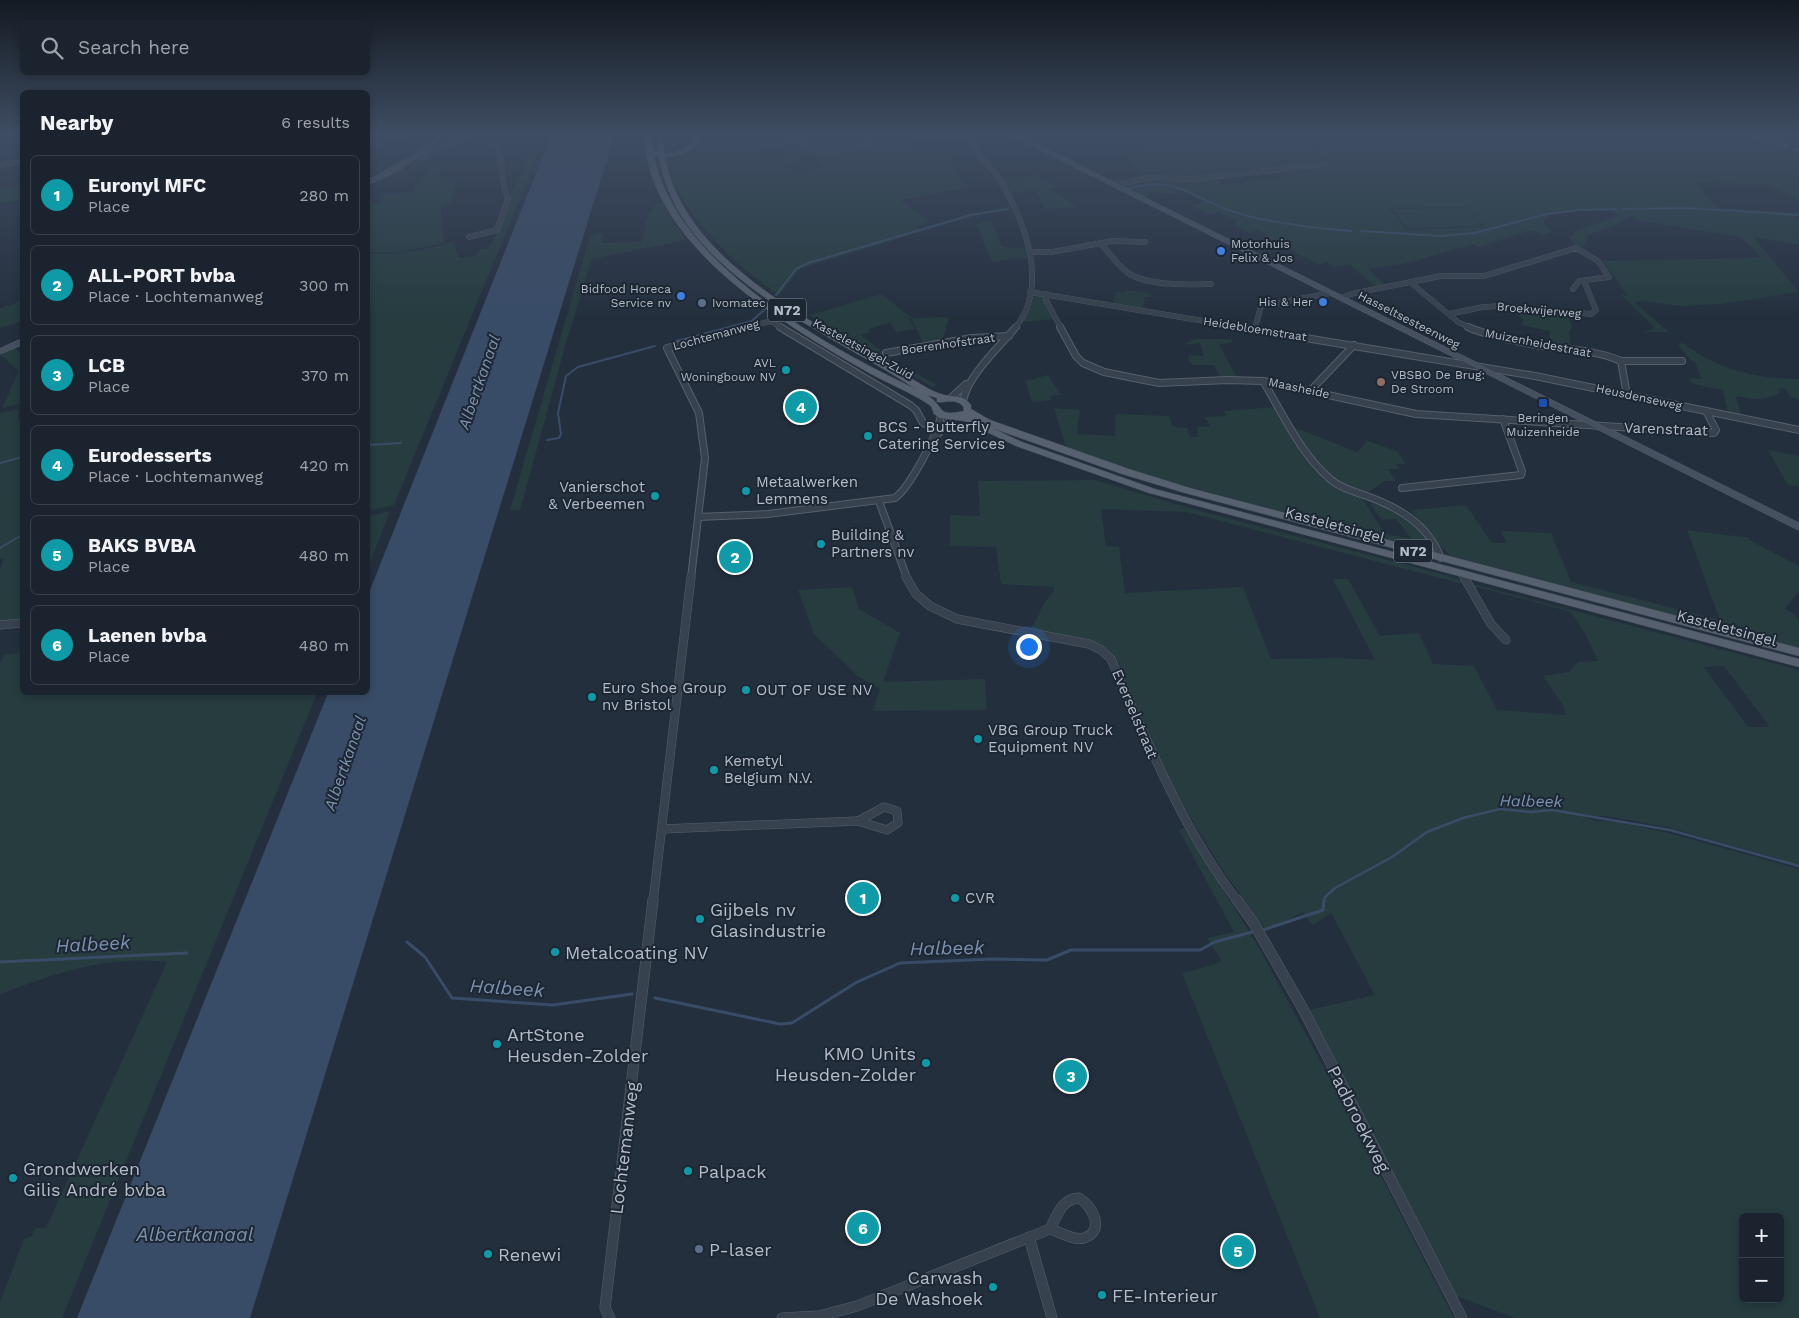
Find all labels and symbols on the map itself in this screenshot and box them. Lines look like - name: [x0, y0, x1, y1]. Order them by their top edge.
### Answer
- place label: Motorhuis Felix & Jos: [1231, 237, 1293, 265]
- marker: Motorhuis Felix & Jos: [1215, 245, 1227, 257]
- place label: Bidfood Horeca Service nv: [581, 282, 672, 310]
- street label: Hasseltsesteenweg: [1356, 288, 1463, 352]
- marker: Bidfood Horeca Service nv: [675, 290, 687, 302]
- place label: His & Her: [1258, 295, 1313, 309]
- place label: Ivomatec: [712, 296, 766, 310]
- marker: His & Her: [1317, 296, 1329, 308]
- marker: Ivomatec: [696, 297, 708, 309]
- road number: N72: [768, 298, 806, 322]
- street label: Broekwijerweg: [1496, 299, 1582, 321]
- street label: Heidebloemstraat: [1202, 314, 1308, 344]
- street label: Kasteletsingel-Zuid: [810, 316, 916, 382]
- street label: Lochtemanweg: [671, 317, 761, 353]
- street label: Muizenheidestraat: [1484, 326, 1592, 360]
- street label: Boerenhofstraat: [900, 330, 996, 358]
- water label: Albertkanaal: [454, 332, 504, 433]
- place label: AVL Woningbouw NV: [681, 356, 776, 384]
- marker: AVL Woningbouw NV: [780, 364, 792, 376]
- place label: VBSBO De Brug: De Stroom: [1391, 368, 1485, 396]
- street label: Maasheide: [1267, 375, 1331, 401]
- marker: VBSBO De Brug: De Stroom: [1375, 376, 1387, 388]
- street label: Heusdenseweg: [1595, 381, 1684, 413]
- pin: 4: [785, 388, 817, 426]
- marker: Beringen Muizenheide: [1537, 397, 1549, 409]
- place label: Beringen Muizenheide: [1506, 411, 1580, 439]
- place label: BCS - Butterfly Catering Services: [878, 418, 1005, 453]
- street label: Varenstraat: [1624, 419, 1709, 439]
- marker: BCS - Butterfly Catering Services: [862, 430, 874, 442]
- place label: Metaalwerken Lemmens: [756, 473, 858, 508]
- place label: Vanierschot & Verbeemen: [548, 478, 646, 513]
- marker: Metaalwerken Lemmens: [740, 485, 752, 497]
- marker: Vanierschot & Verbeemen: [649, 490, 661, 502]
- street label: Kasteletsingel: [1283, 503, 1387, 547]
- place label: Building & Partners nv: [831, 526, 914, 561]
- pin: 2: [719, 538, 751, 576]
- marker: Building & Partners nv: [815, 538, 827, 550]
- road number: N72: [1394, 540, 1432, 562]
- street label: Kasteletsingel: [1675, 606, 1779, 650]
- your location: [1016, 634, 1042, 660]
- street label: Everselstraat: [1108, 666, 1162, 762]
- place label: Euro Shoe Group nv Bristol: [602, 679, 727, 714]
- place label: OUT OF USE NV: [756, 681, 873, 699]
- marker: OUT OF USE NV: [740, 684, 752, 696]
- marker: Euro Shoe Group nv Bristol: [586, 691, 598, 703]
- water label: Albertkanaal: [320, 713, 370, 814]
- place label: VBG Group Truck Equipment NV: [988, 721, 1113, 756]
- marker: VBG Group Truck Equipment NV: [972, 733, 984, 745]
- place label: Kemetyl Belgium N.V.: [724, 752, 813, 787]
- marker: Kemetyl Belgium N.V.: [708, 764, 720, 776]
- water label: Halbeek: [1499, 791, 1564, 811]
- pin: 1: [847, 879, 879, 917]
- place label: CVR: [965, 889, 995, 907]
- marker: CVR: [949, 892, 961, 904]
- place label: Gijbels nv Glasindustrie: [710, 899, 826, 941]
- marker: Gijbels nv Glasindustrie: [694, 913, 706, 925]
- water label: Halbeek: [55, 931, 132, 957]
- water label: Halbeek: [909, 936, 985, 960]
- place label: Metalcoating NV: [565, 942, 709, 963]
- marker: Metalcoating NV: [549, 946, 561, 958]
- water label: Halbeek: [469, 974, 546, 1002]
- place label: ArtStone Heusden-Zolder: [507, 1024, 648, 1066]
- marker: ArtStone Heusden-Zolder: [491, 1038, 503, 1050]
- place label: KMO Units Heusden-Zolder: [775, 1043, 916, 1085]
- marker: KMO Units Heusden-Zolder: [920, 1057, 932, 1069]
- pin: 3: [1055, 1057, 1087, 1095]
- street label: Padbroekweg: [1323, 1062, 1395, 1176]
- street label: Lochtemanweg: [605, 1080, 643, 1215]
- place label: Grondwerken Gilis André bvba: [23, 1158, 166, 1200]
- place label: Palpack: [698, 1161, 766, 1182]
- marker: Palpack: [682, 1165, 694, 1177]
- marker: Grondwerken Gilis André bvba: [7, 1172, 19, 1184]
- pin: 6: [847, 1209, 879, 1247]
- water label: Albertkanaal: [135, 1223, 254, 1246]
- pin: 5: [1222, 1232, 1254, 1270]
- place label: P-laser: [709, 1239, 772, 1260]
- marker: P-laser: [693, 1243, 705, 1255]
- place label: Renewi: [498, 1244, 561, 1265]
- marker: Renewi: [482, 1248, 494, 1260]
- place label: Carwash De Washoek: [875, 1267, 983, 1309]
- marker: Carwash De Washoek: [987, 1281, 999, 1293]
- place label: FE-Interieur: [1112, 1285, 1218, 1306]
- marker: FE-Interieur: [1096, 1289, 1108, 1301]

